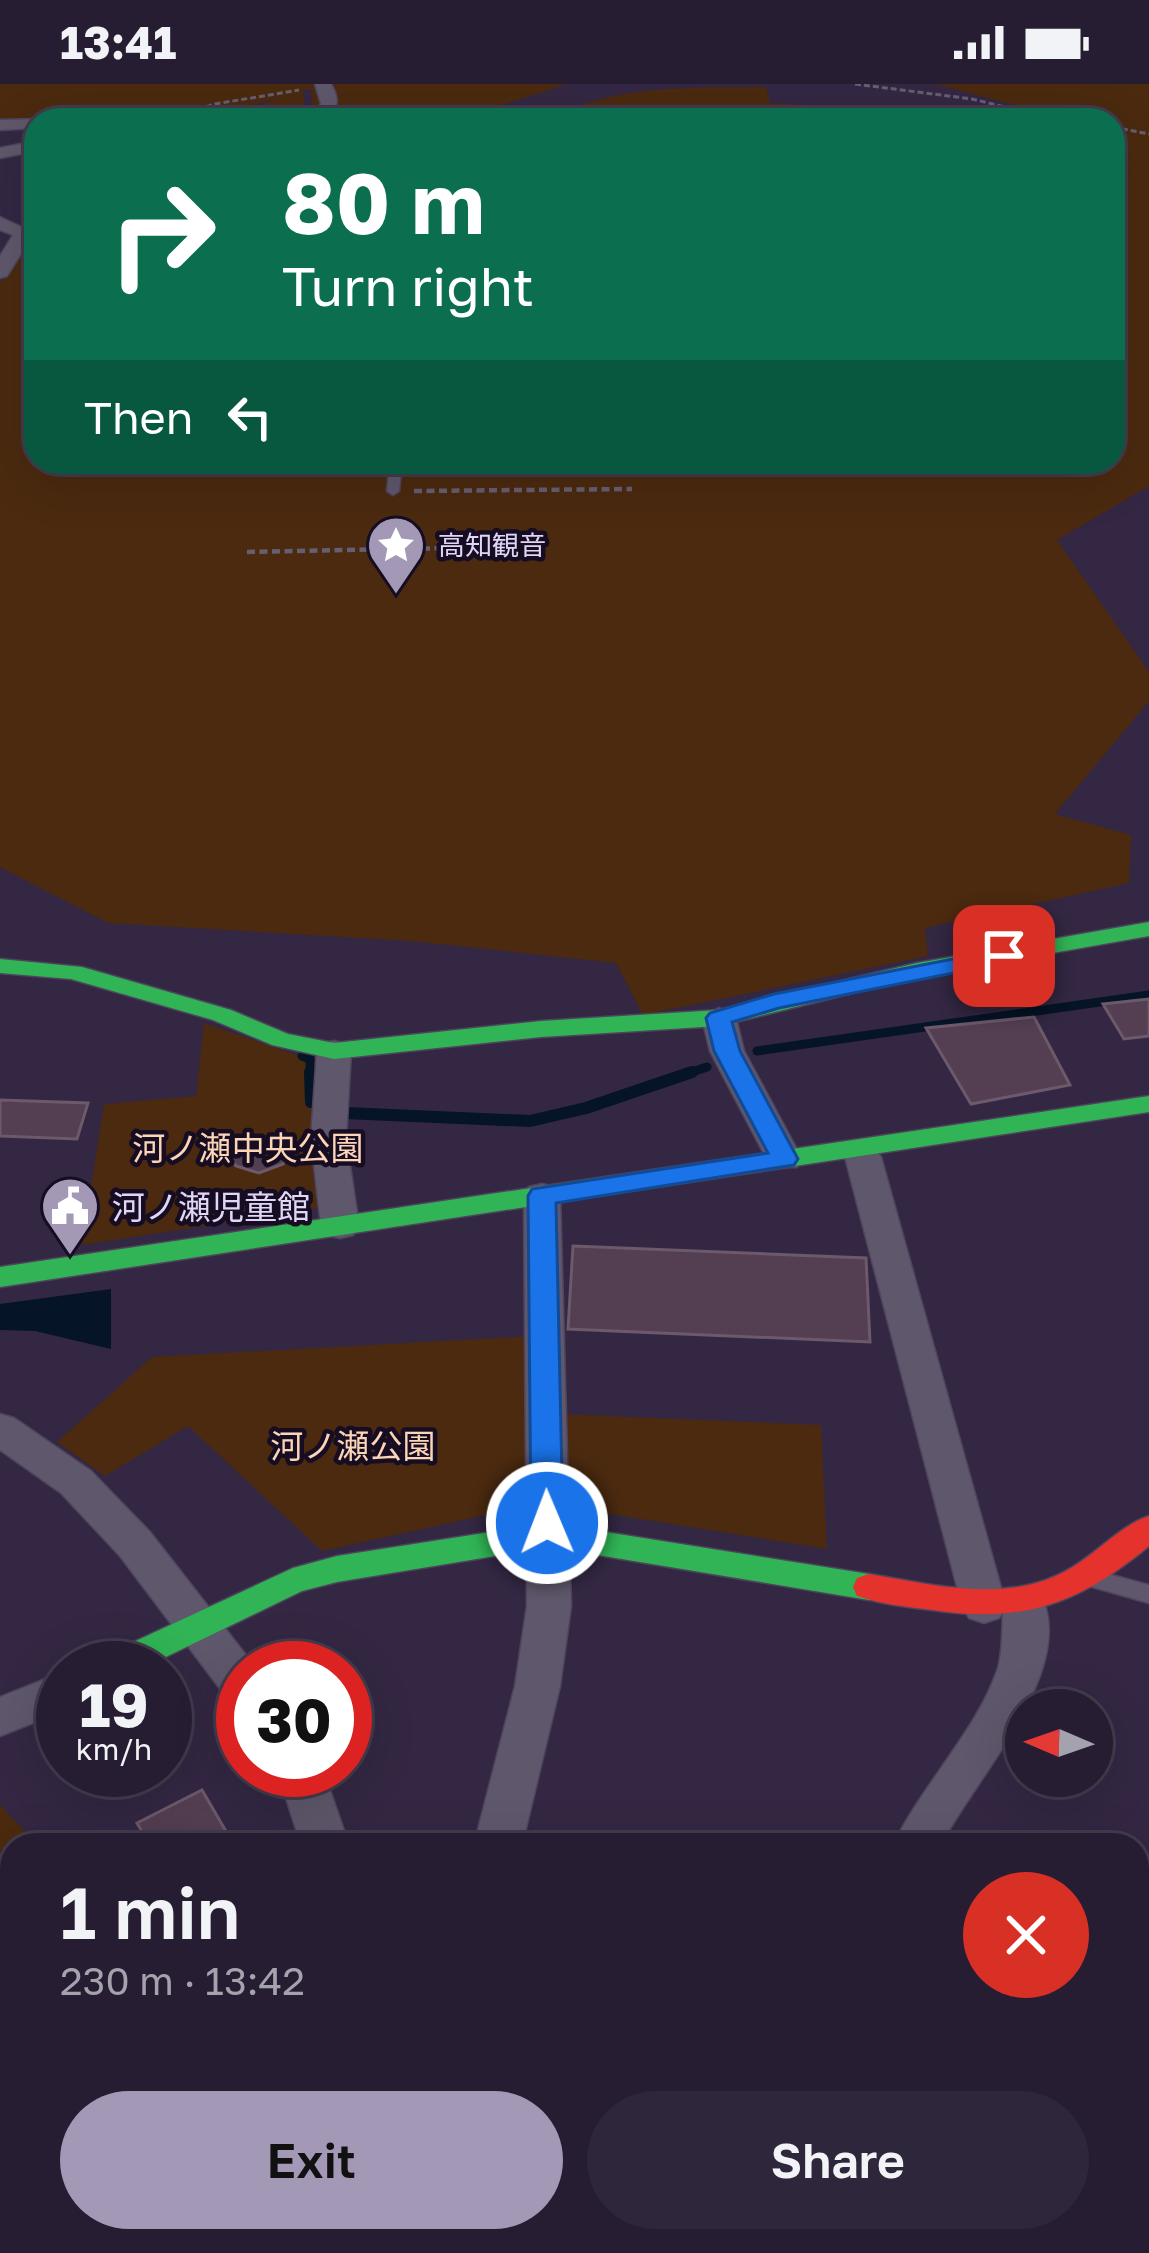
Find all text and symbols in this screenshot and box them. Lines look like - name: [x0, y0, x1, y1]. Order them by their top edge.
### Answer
- text: 13:41: [60, 15, 176, 69]
- text: 80 m: [282, 152, 485, 252]
- icon: right: [84, 156, 240, 312]
- text: Turn right: [282, 253, 534, 318]
- icon: left: [217, 384, 283, 450]
- text: Then: [84, 390, 193, 444]
- place icon: 高知観音: [365, 514, 427, 596]
- place label: 高知観音: [438, 529, 546, 561]
- pin: [953, 905, 1055, 1007]
- icon: arrive: [971, 923, 1037, 989]
- park label: 河ノ瀬中央公園: [133, 1128, 364, 1167]
- public building icon: 河ノ瀬児童館: [39, 1175, 101, 1257]
- place label: 河ノ瀬児童館: [112, 1187, 310, 1226]
- park label: 河ノ瀬公園: [271, 1426, 436, 1465]
- position arrow: [484, 1460, 610, 1586]
- speed limit sign: 30: [216, 1641, 372, 1797]
- text: 19: [79, 1668, 148, 1740]
- north arrow: [1005, 1689, 1113, 1797]
- map controls: [1005, 1689, 1113, 1797]
- text: km/h: [76, 1731, 152, 1767]
- text: 1 min: [60, 1868, 240, 1955]
- button: close: [963, 1872, 1089, 1998]
- text: 230 m · 13:42: [60, 1957, 305, 2004]
- button: Exit: [60, 2091, 563, 2229]
- button: Share: [587, 2091, 1089, 2229]

